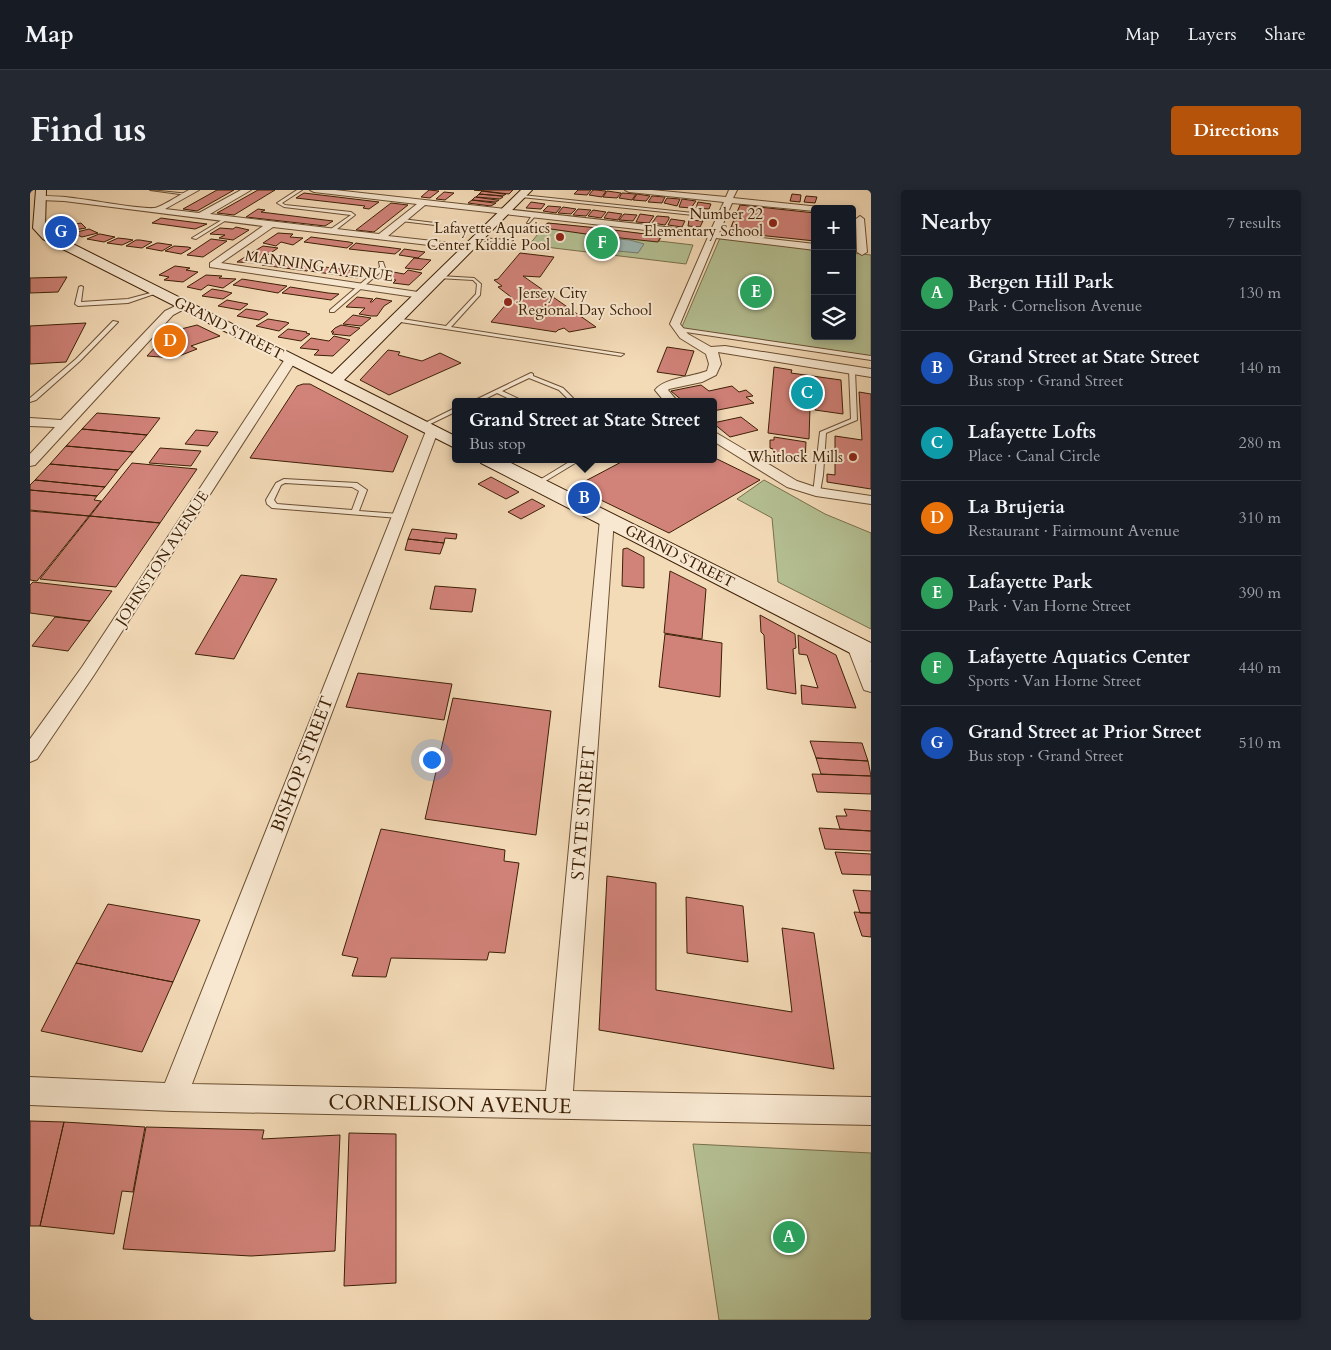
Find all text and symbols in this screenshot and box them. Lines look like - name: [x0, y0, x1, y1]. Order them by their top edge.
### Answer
- text: Map: [25, 18, 74, 51]
- text: Map: [1125, 22, 1160, 47]
- text: Layers: [1188, 22, 1237, 47]
- text: Share: [1265, 22, 1306, 47]
- text: Find us: [30, 106, 146, 154]
- button: Directions: [1171, 106, 1301, 155]
- place label: Number 22 Elementary School: [644, 204, 763, 241]
- map controls: [811, 205, 856, 340]
- button: +: [811, 205, 856, 250]
- text: Nearby: [921, 208, 992, 237]
- text: 7 results: [1227, 212, 1281, 234]
- pin: G: [45, 213, 77, 251]
- marker: Number 22 Elementary School: [767, 217, 779, 229]
- place label: Lafayette Aquatics Center Kiddie Pool: [427, 218, 550, 255]
- pin: F: [586, 224, 618, 262]
- marker: Lafayette Aquatics Center Kiddie Pool: [554, 231, 566, 243]
- street label: MANNING AVENUE: [244, 246, 394, 286]
- button: −: [811, 250, 856, 295]
- text: Bergen Hill Park: [968, 269, 1114, 295]
- pin: E: [740, 273, 772, 311]
- text: A: [931, 282, 943, 304]
- text: 130 m: [1239, 282, 1281, 304]
- place label: Jersey City Regional Day School: [516, 283, 652, 320]
- street label: GRAND STREET: [171, 293, 287, 363]
- button: layers: [811, 295, 856, 340]
- text: Park · Cornelison Avenue: [968, 295, 1142, 317]
- marker: Jersey City Regional Day School: [502, 296, 514, 308]
- pin: D: [154, 322, 186, 360]
- text: Grand Street at State Street: [968, 344, 1199, 370]
- text: B: [931, 357, 943, 379]
- text: 140 m: [1239, 357, 1281, 379]
- text: Bus stop · Grand Street: [968, 370, 1123, 392]
- pin: C: [791, 374, 823, 412]
- popup: [452, 398, 717, 463]
- text: Grand Street at State Street: [469, 407, 700, 433]
- text: Lafayette Lofts: [968, 419, 1096, 445]
- text: C: [931, 432, 943, 454]
- text: 280 m: [1239, 432, 1281, 454]
- text: Bus stop: [469, 433, 526, 455]
- text: Place · Canal Circle: [968, 445, 1100, 467]
- place label: Whitlock Mills: [746, 447, 843, 467]
- marker: Whitlock Mills: [847, 451, 859, 463]
- pin: B: [568, 479, 600, 517]
- street label: JOHNSTON AVENUE: [110, 487, 213, 631]
- text: La Brujeria: [968, 494, 1065, 520]
- text: D: [930, 507, 944, 529]
- text: 310 m: [1239, 507, 1281, 529]
- street label: GRAND STREET: [622, 520, 738, 592]
- text: Restaurant · Fairmount Avenue: [968, 520, 1180, 542]
- text: Lafayette Park: [968, 569, 1093, 595]
- text: E: [932, 582, 942, 604]
- text: 390 m: [1239, 582, 1281, 604]
- text: Park · Van Horne Street: [968, 595, 1131, 617]
- text: Lafayette Aquatics Center: [968, 644, 1190, 670]
- text: F: [932, 657, 942, 679]
- text: 440 m: [1239, 657, 1281, 679]
- text: Sports · Van Horne Street: [968, 670, 1141, 692]
- street label: BISHOP STREET: [265, 693, 340, 836]
- text: Grand Street at Prior Street: [968, 719, 1201, 745]
- text: G: [930, 732, 944, 754]
- text: 510 m: [1239, 732, 1281, 754]
- street label: STATE STREET: [565, 745, 602, 881]
- text: Bus stop · Grand Street: [968, 745, 1123, 767]
- your location: [419, 747, 445, 773]
- street label: CORNELISON AVENUE: [328, 1088, 572, 1121]
- pin: A: [773, 1218, 805, 1256]

